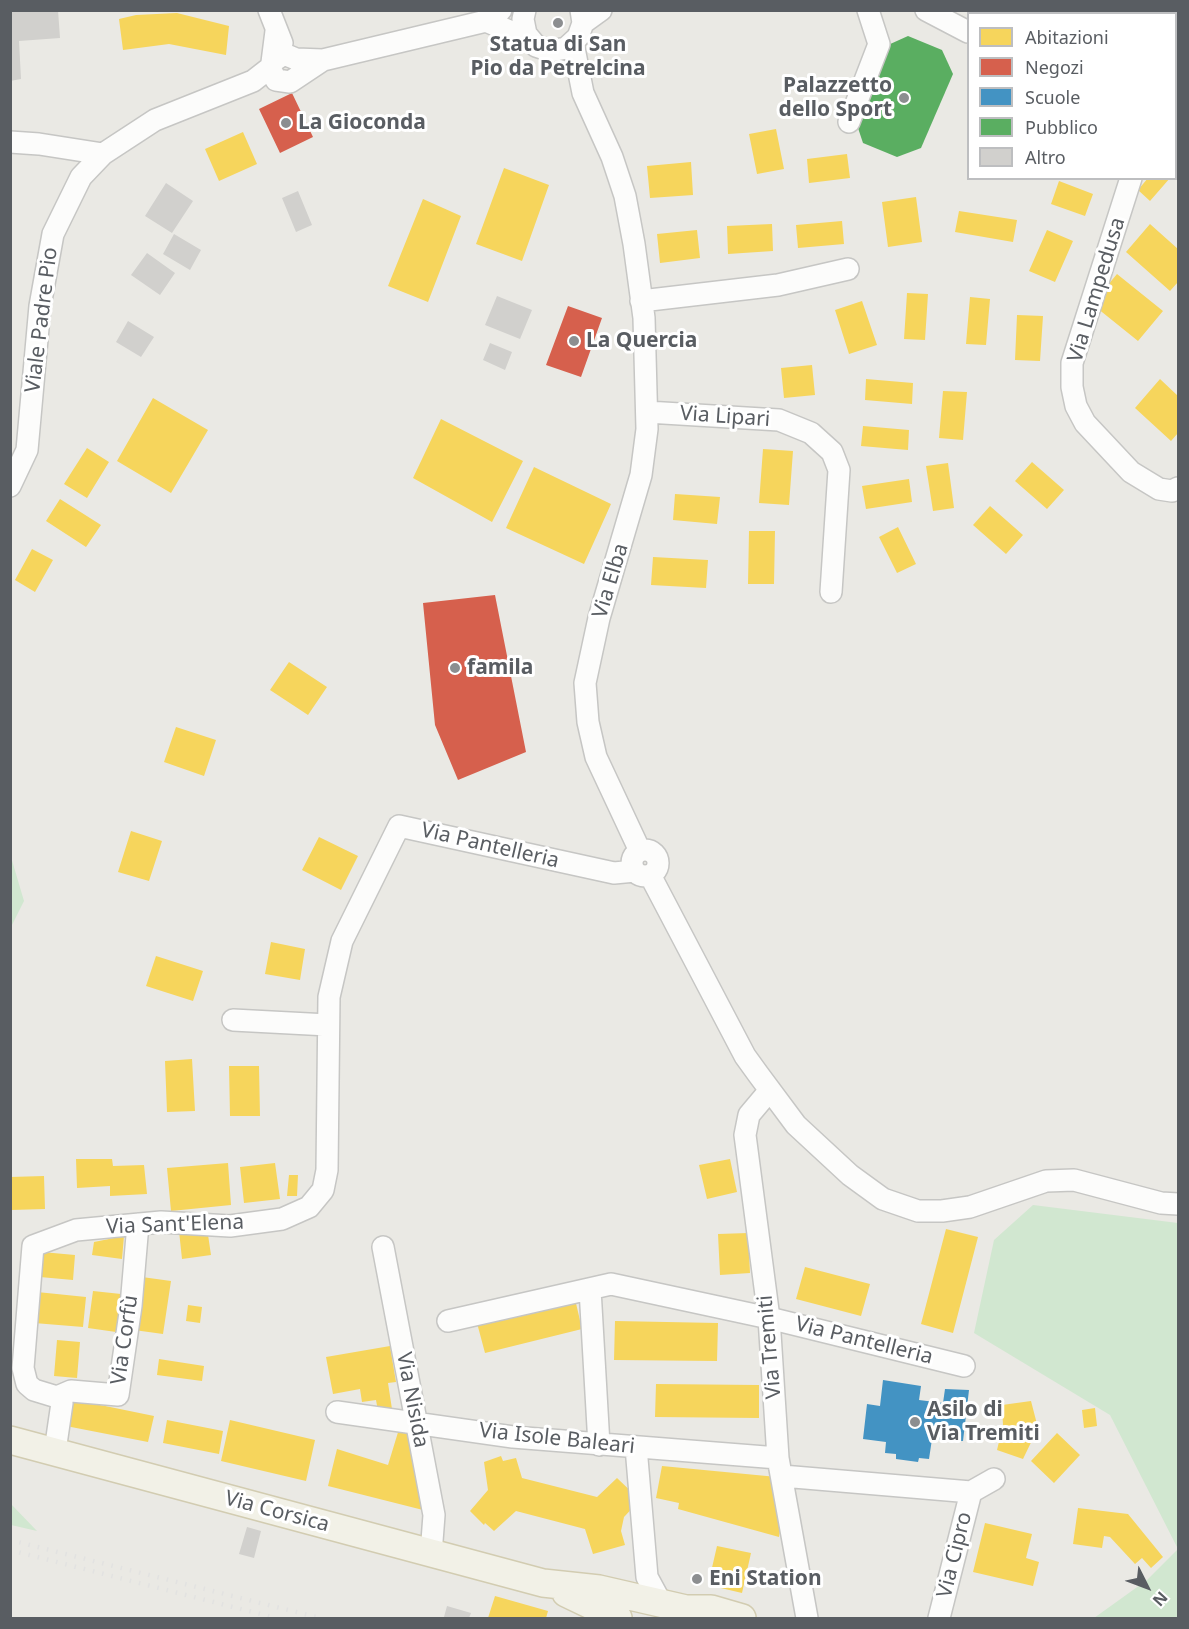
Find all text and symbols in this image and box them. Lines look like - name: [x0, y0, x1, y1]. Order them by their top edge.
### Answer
- legend: [967, 12, 1177, 180]
- marker: Statua di San Pio da Petrelcina: [551, 16, 565, 30]
- text: Abitazioni: [1025, 25, 1109, 49]
- place label: Statua di San Pio da Petrelcina: [470, 32, 646, 82]
- text: Negozi: [1025, 55, 1084, 79]
- place label: Palazzetto dello Sport: [779, 73, 892, 123]
- text: Scuole: [1025, 85, 1080, 109]
- marker: Palazzetto dello Sport: [897, 91, 911, 105]
- place label: La Gioconda: [298, 110, 426, 136]
- text: Pubblico: [1025, 115, 1098, 139]
- marker: La Gioconda: [279, 116, 293, 130]
- text: Altro: [1025, 145, 1066, 169]
- street label: Via Lampedusa: [1063, 215, 1131, 365]
- street label: Viale Padre Pio: [21, 246, 63, 394]
- place label: La Quercia: [586, 328, 697, 354]
- marker: La Quercia: [567, 334, 581, 348]
- street label: Via Lipari: [679, 401, 771, 433]
- street label: Via Elba: [588, 540, 634, 622]
- place label: famila: [467, 655, 533, 681]
- marker: famila: [448, 661, 462, 675]
- street label: Via Pantelleria: [419, 818, 561, 874]
- street label: Via Sant'Elena: [106, 1210, 244, 1240]
- street label: Via Corfù: [106, 1294, 144, 1386]
- street label: Via Tremiti: [753, 1294, 787, 1400]
- street label: Via Pantelleria: [793, 1312, 935, 1370]
- street label: Via Nisida: [390, 1350, 434, 1450]
- place label: Asilo di Via Tremiti: [927, 1397, 1040, 1447]
- marker: Asilo di Via Tremiti: [908, 1415, 922, 1429]
- street label: Via Isole Baleari: [478, 1418, 636, 1460]
- street label: Via Corsica: [222, 1486, 332, 1538]
- street label: Via Cipro: [932, 1509, 978, 1601]
- north arrow: [1117, 1557, 1177, 1617]
- place label: Eni Station: [709, 1566, 822, 1592]
- marker: Eni Station: [690, 1572, 704, 1586]
- text: N: [1148, 1587, 1173, 1611]

